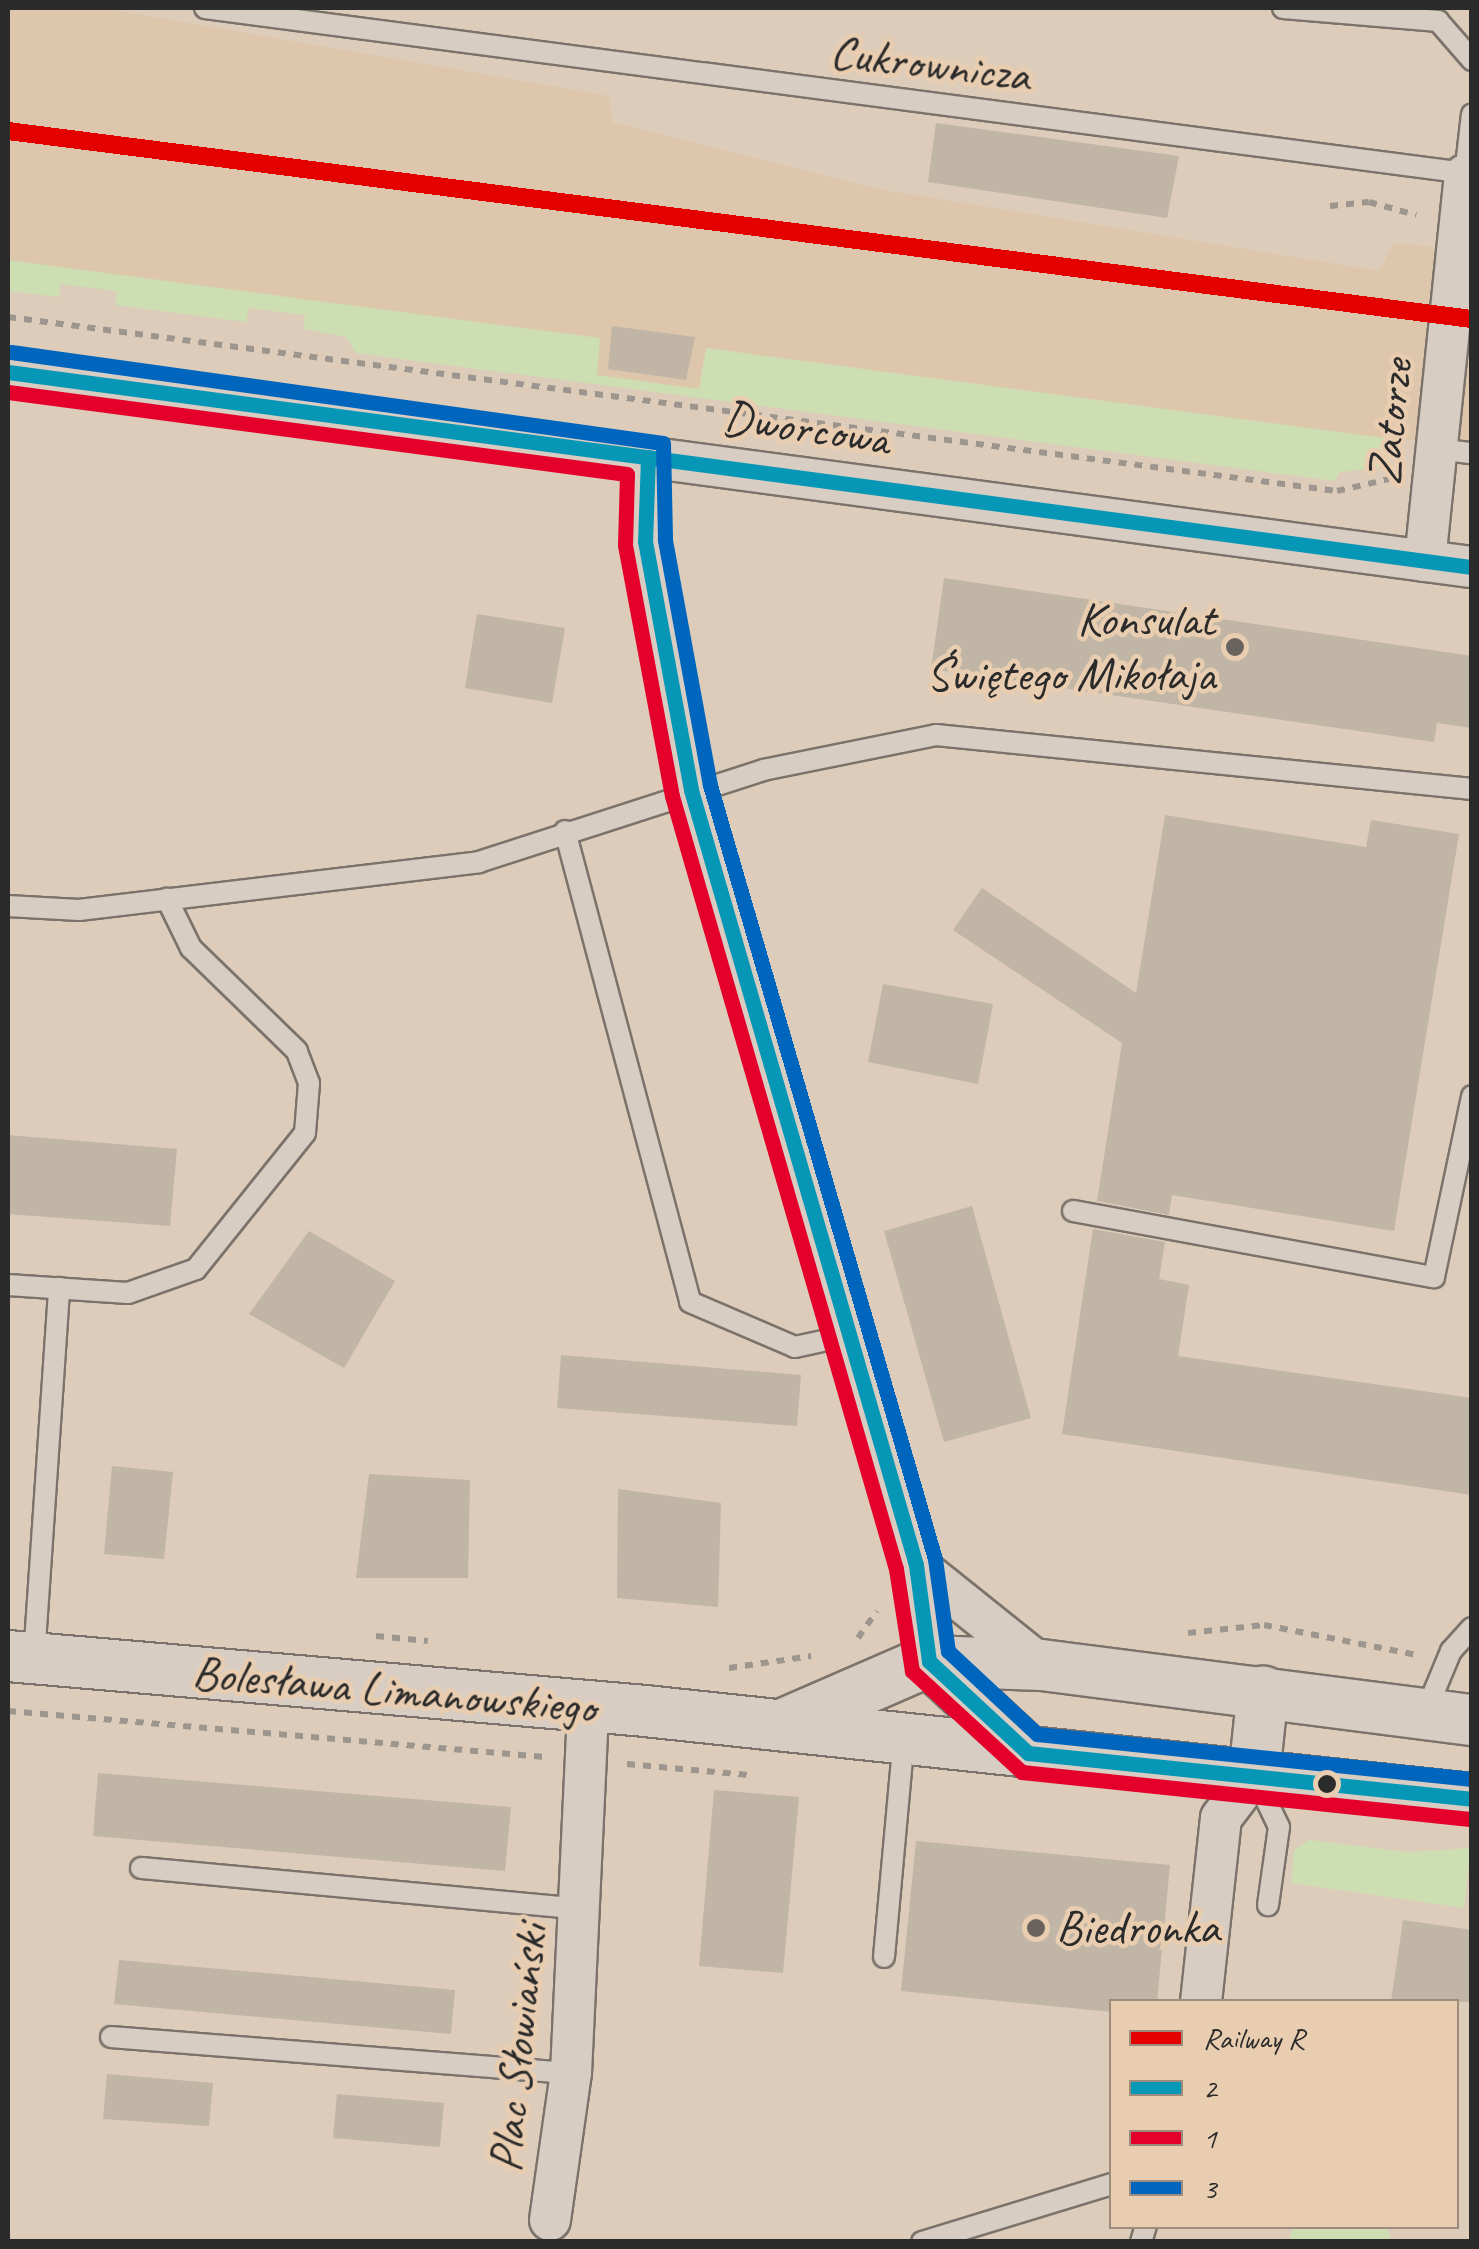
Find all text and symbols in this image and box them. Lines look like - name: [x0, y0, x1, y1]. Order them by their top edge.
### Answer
- street label: Cukrownicza: [827, 23, 1033, 105]
- street label: Zatorze: [1355, 356, 1425, 488]
- street label: Dworcowa: [719, 388, 893, 468]
- place label: Konsulat Świętego Mikołaja: [925, 590, 1215, 703]
- marker: Konsulat Świętego Mikołaja: [1224, 636, 1246, 658]
- street label: Bolesława Limanowskiego: [192, 1644, 596, 1736]
- unlabelled marker: [1317, 1774, 1337, 1794]
- place label: Biedronka: [1056, 1899, 1219, 1957]
- marker: Biedronka: [1025, 1917, 1047, 1939]
- street label: Plac Słowiański: [476, 1921, 560, 2175]
- legend: [1109, 1999, 1459, 2229]
- text: Railway R: [1203, 2019, 1304, 2057]
- text: 2: [1203, 2069, 1217, 2107]
- text: 1: [1203, 2119, 1217, 2157]
- text: 3: [1203, 2169, 1217, 2207]

